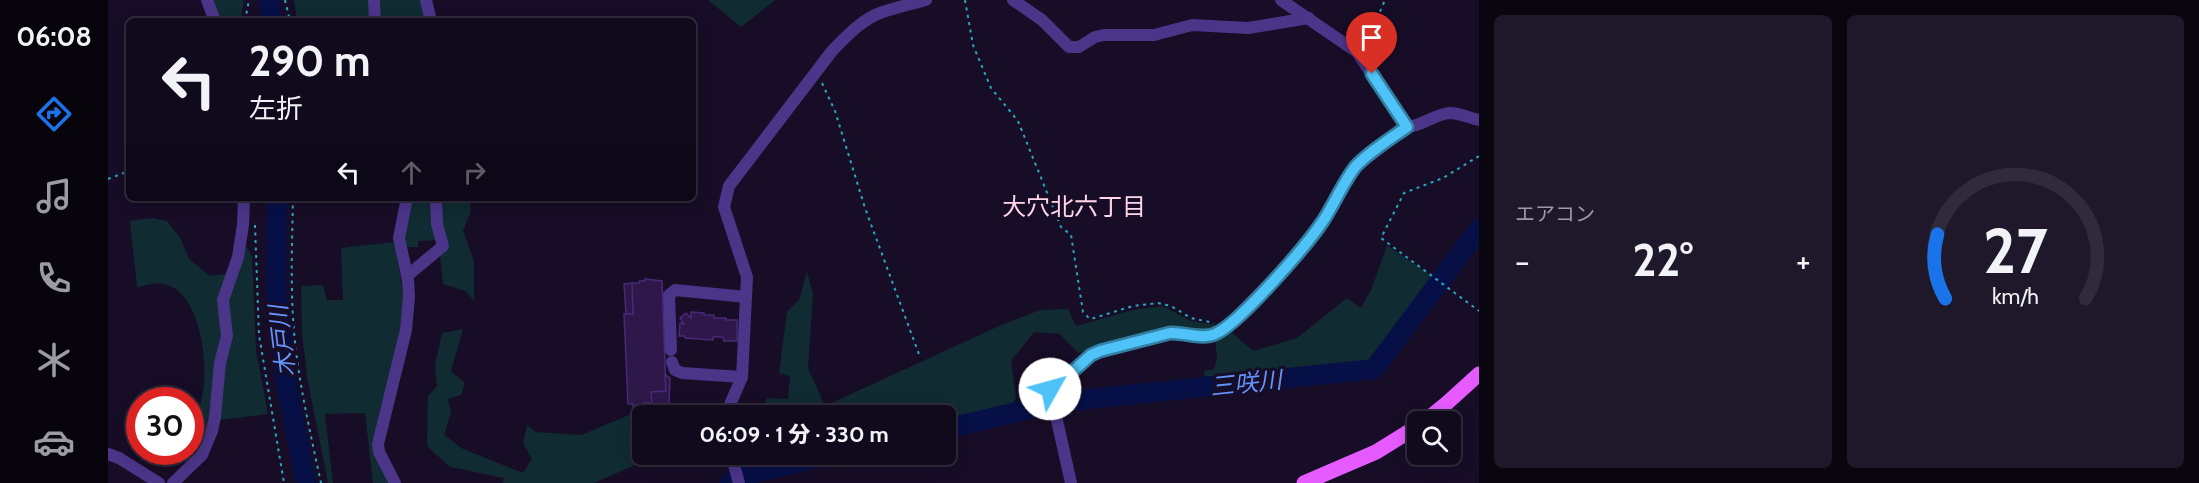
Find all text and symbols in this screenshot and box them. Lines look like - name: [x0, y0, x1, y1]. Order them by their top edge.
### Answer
- pin: [1346, 12, 1397, 74]
- text: 06:08: [16, 20, 92, 53]
- icon: arrive: [1355, 21, 1388, 54]
- text: 290 m: [249, 35, 370, 87]
- icon: left: [150, 42, 228, 120]
- text: 左折: [249, 92, 303, 125]
- icon: directions: [33, 93, 75, 135]
- icon: left: [332, 156, 365, 189]
- icon: ahead: [395, 156, 428, 189]
- icon: right: [458, 156, 491, 189]
- icon: music: [33, 175, 75, 217]
- district label: 大穴北六丁目: [1002, 192, 1146, 221]
- text: エアコン: [1515, 202, 1595, 226]
- text: 27: [1983, 213, 2048, 289]
- text: 22°: [1632, 233, 1693, 287]
- text: −: [1515, 241, 1530, 281]
- text: +: [1796, 241, 1811, 281]
- icon: phone: [33, 257, 75, 299]
- text: km/h: [1992, 283, 2039, 309]
- water label: 木戸川: [263, 301, 301, 378]
- icon: climate: [33, 339, 75, 381]
- position arrow: [1018, 357, 1082, 421]
- water label: 三咲川: [1209, 365, 1286, 401]
- speed limit sign: 30: [126, 387, 204, 465]
- map controls: [1407, 411, 1461, 465]
- button: search: [1407, 411, 1461, 465]
- icon: car: [33, 421, 75, 463]
- text: 06:09 · 1 分 · 330 m: [699, 421, 889, 448]

